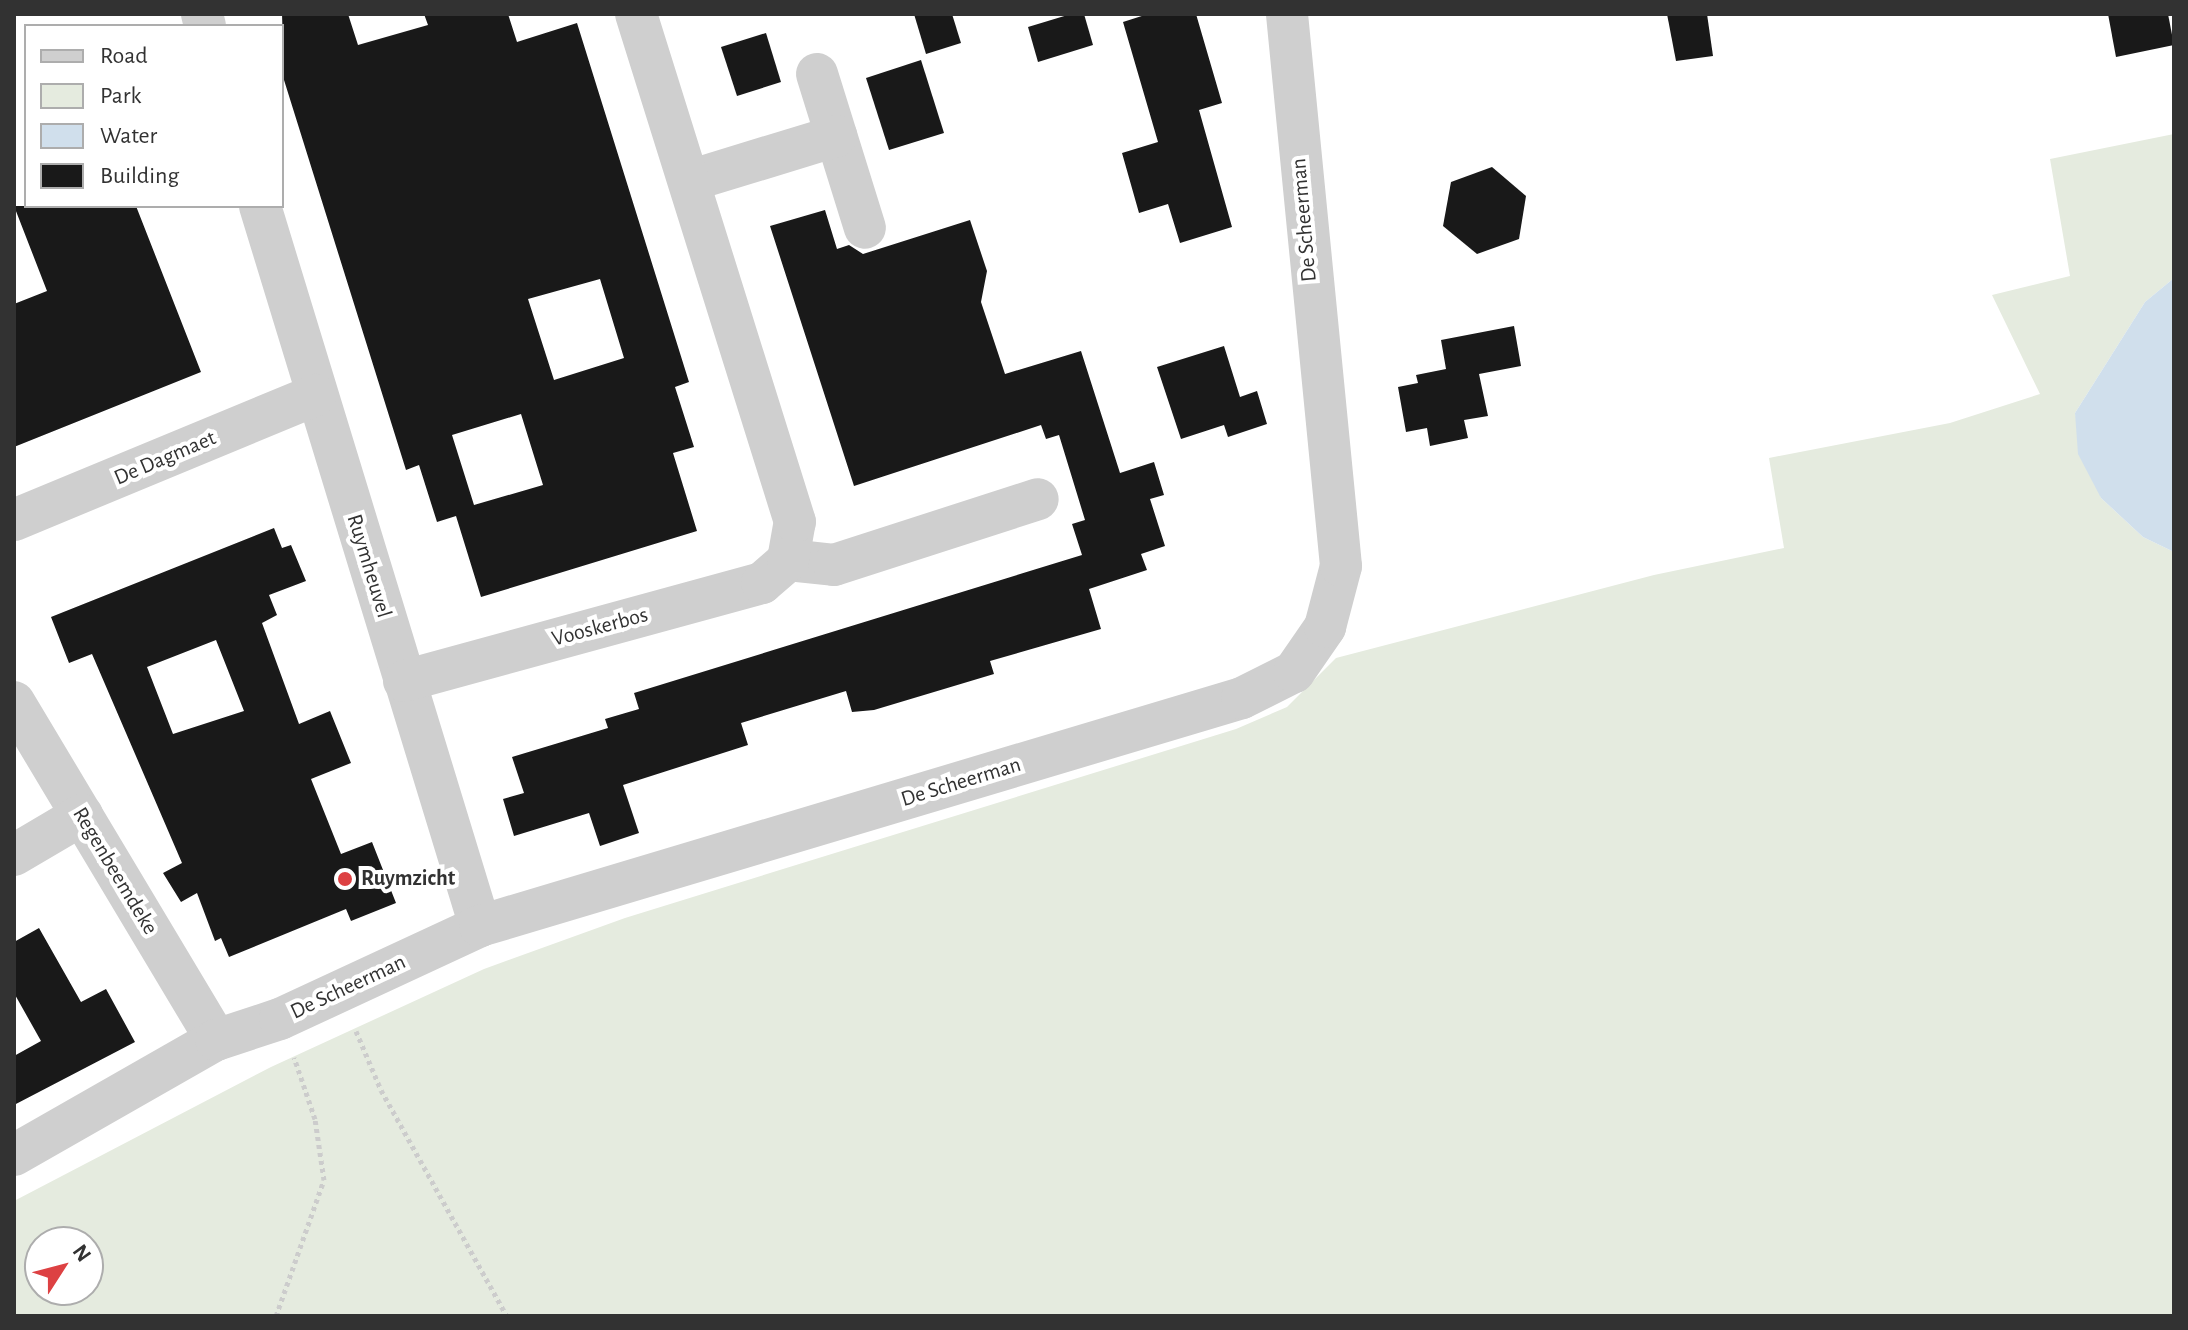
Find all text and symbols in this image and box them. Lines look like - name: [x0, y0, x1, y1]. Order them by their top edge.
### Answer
- legend: [24, 24, 284, 208]
- text: Road: [100, 44, 148, 68]
- text: Park: [100, 84, 141, 108]
- text: Water: [100, 124, 157, 148]
- street label: De Scheerman: [1285, 157, 1323, 283]
- text: Building: [100, 164, 179, 188]
- street label: De Dagmaet: [110, 425, 220, 491]
- street label: Ruymheuvel: [341, 511, 397, 621]
- street label: Vooskerbos: [549, 602, 651, 652]
- street label: De Scheerman: [898, 751, 1024, 813]
- street label: Regenbeemdeke: [67, 802, 163, 940]
- place label: Ruymzicht: [361, 866, 455, 892]
- marker: Ruymzicht: [336, 870, 354, 888]
- street label: De Scheerman: [286, 949, 410, 1025]
- north arrow: [24, 1226, 104, 1306]
- text: N: [68, 1240, 95, 1266]

